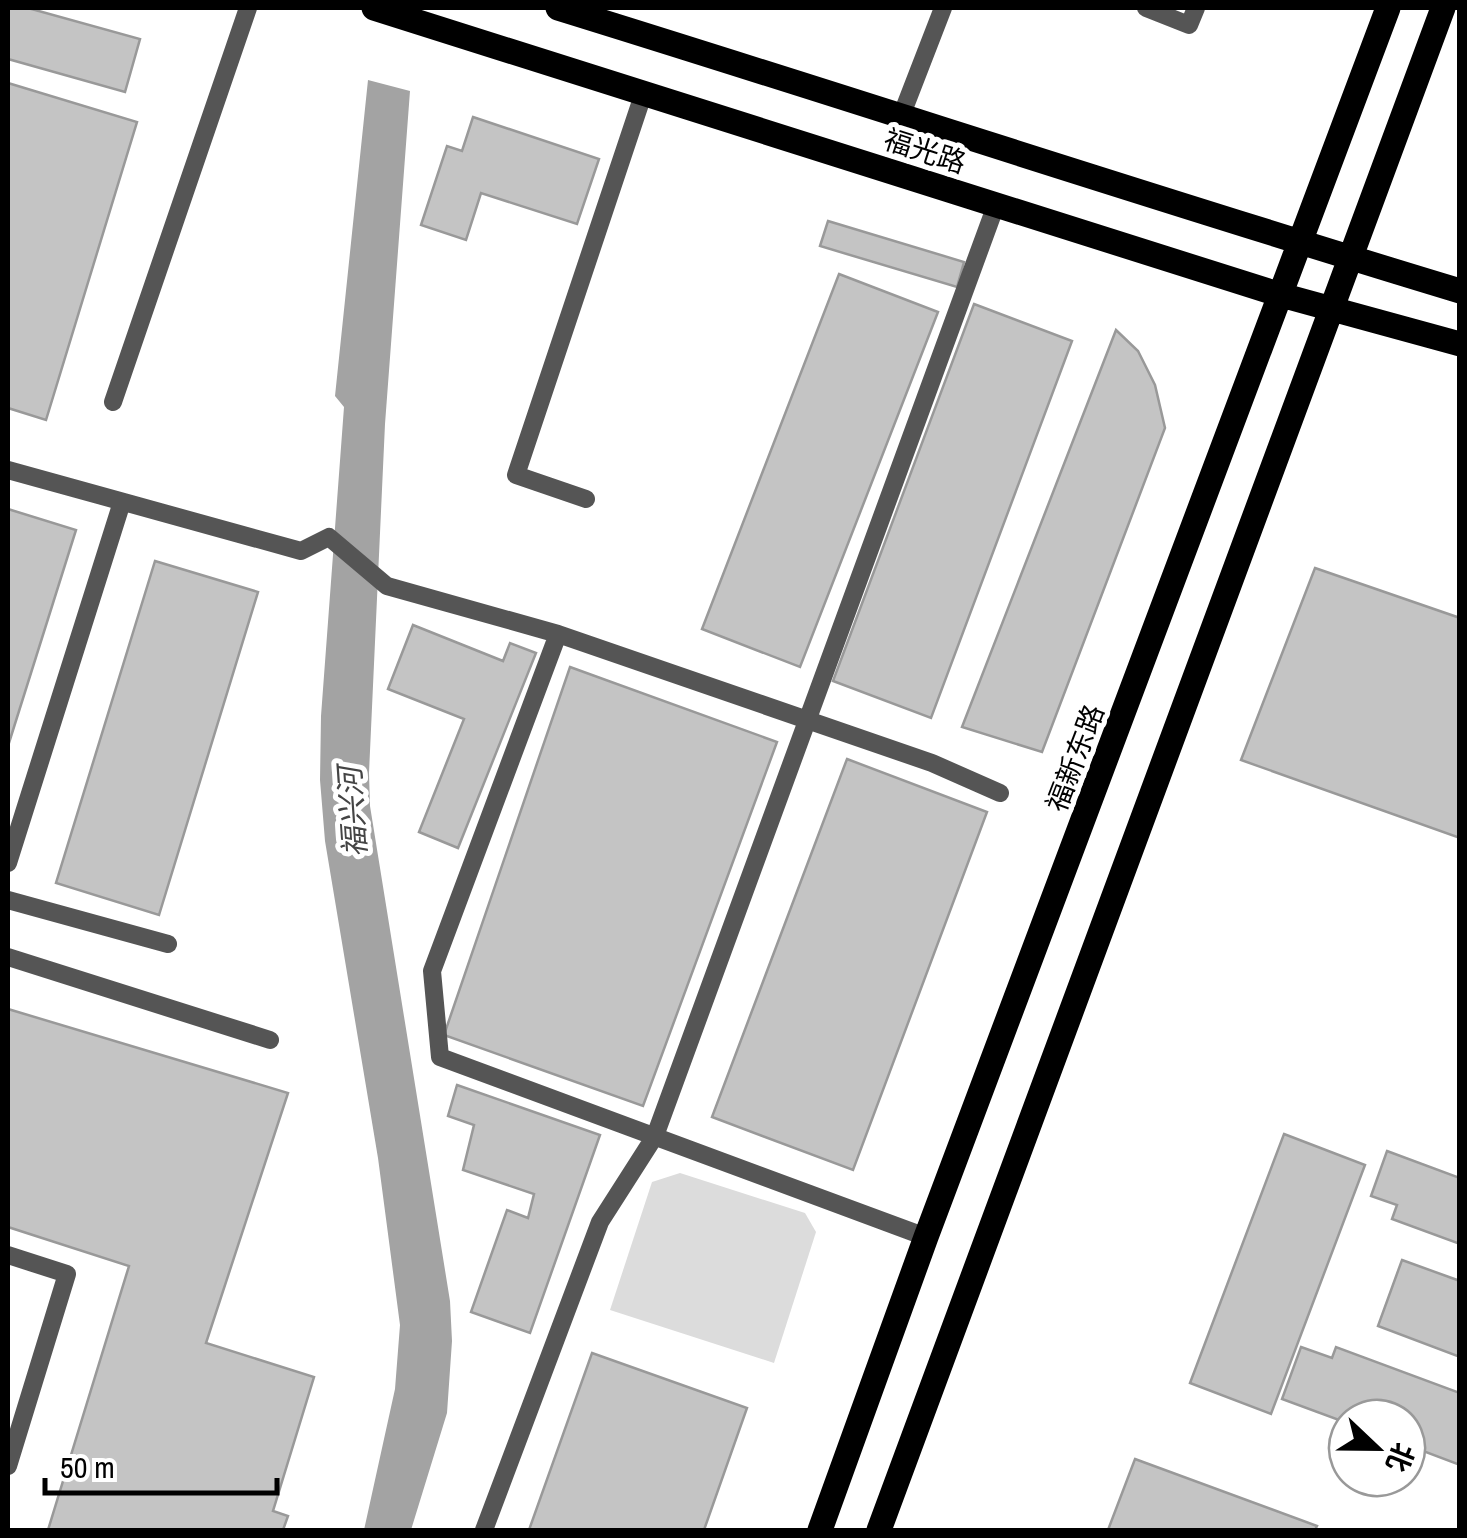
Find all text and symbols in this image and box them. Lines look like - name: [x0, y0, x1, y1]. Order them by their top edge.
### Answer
- street label: 福光路: [879, 120, 971, 182]
- street label: 福新东路: [1037, 699, 1113, 817]
- water label: 福兴河: [329, 761, 375, 858]
- north arrow: [1327, 1398, 1427, 1498]
- scale bar: [45, 1433, 278, 1495]
- text: 北: [1377, 1437, 1423, 1477]
- text: 50 m: [60, 1447, 115, 1487]

